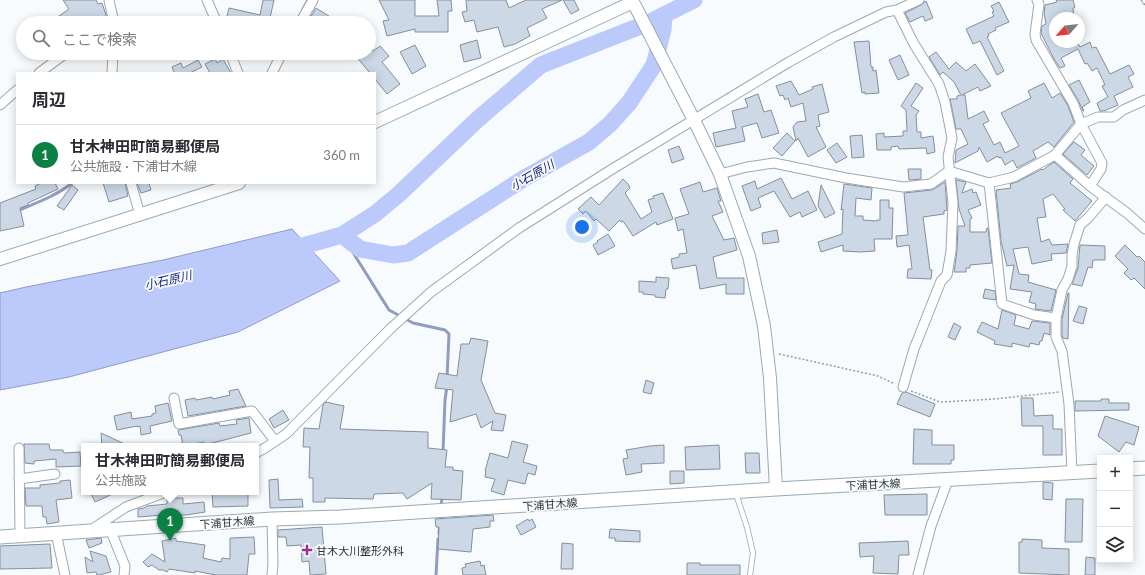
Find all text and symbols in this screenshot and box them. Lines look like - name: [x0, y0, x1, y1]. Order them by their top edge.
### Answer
- north arrow: [1049, 12, 1085, 48]
- search box: [16, 16, 376, 60]
- icon: search: [30, 27, 52, 49]
- text: ここで検索: [62, 30, 137, 48]
- text: 周辺: [32, 89, 66, 110]
- text: 甘木神田町簡易郵便局: [70, 137, 220, 155]
- text: 1: [41, 147, 49, 163]
- text: 360 m: [323, 147, 360, 163]
- water label: 小石原川: [507, 156, 558, 193]
- text: 公共施設 · 下浦甘木線: [70, 158, 197, 174]
- your location: [572, 217, 592, 237]
- water label: 小石原川: [143, 267, 195, 293]
- popup: [81, 443, 259, 495]
- text: 甘木神田町簡易郵便局: [95, 451, 245, 469]
- map controls: [1097, 455, 1133, 563]
- button: +: [1097, 455, 1133, 491]
- text: 公共施設: [95, 472, 147, 488]
- street label: 下浦甘木線: [845, 476, 901, 492]
- button: −: [1097, 491, 1133, 527]
- street label: 下浦甘木線: [522, 496, 578, 512]
- pin: 1: [157, 508, 183, 541]
- street label: 下浦甘木線: [199, 514, 255, 530]
- button: layers: [1097, 527, 1133, 563]
- marker: 甘木大川整形外科: [301, 544, 313, 556]
- place label: 甘木大川整形外科: [316, 544, 404, 557]

